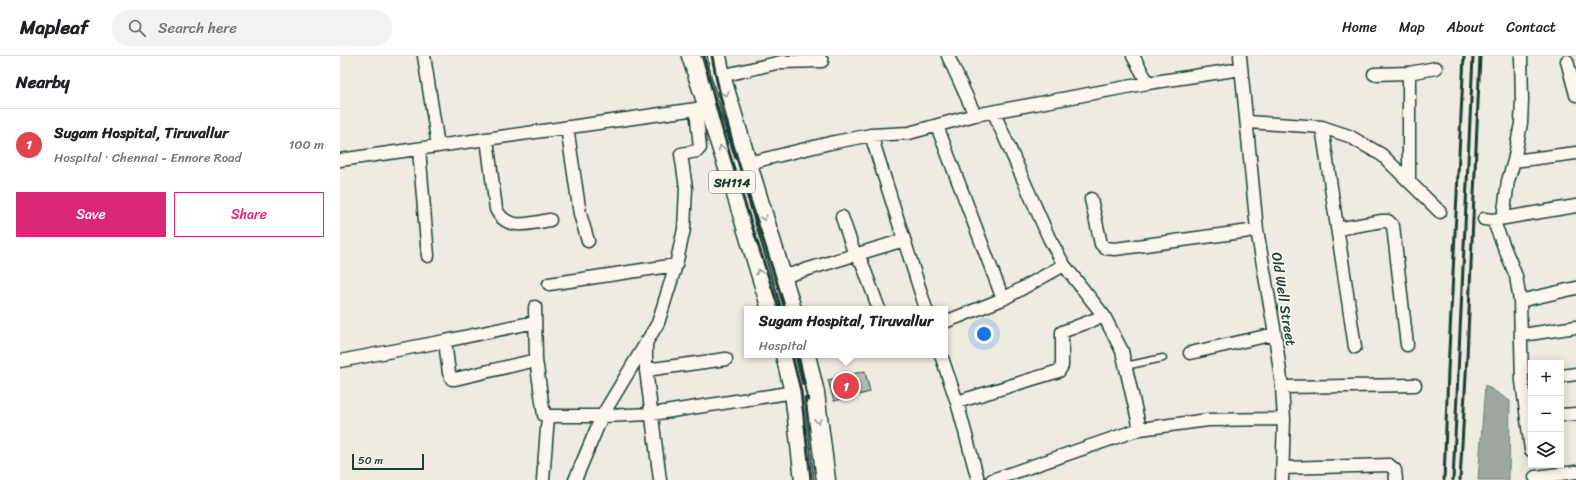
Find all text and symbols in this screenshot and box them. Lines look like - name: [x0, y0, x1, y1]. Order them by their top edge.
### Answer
- search box: [112, 10, 392, 46]
- text: Mapleaf: [20, 11, 88, 44]
- text: Search here: [158, 15, 237, 41]
- text: Home: [1342, 15, 1377, 40]
- text: Map: [1399, 15, 1425, 40]
- text: About: [1447, 15, 1484, 40]
- text: Contact: [1506, 15, 1556, 40]
- icon: search: [126, 17, 148, 39]
- text: Nearby: [16, 67, 70, 97]
- one-way arrow: [721, 90, 730, 97]
- text: Sugam Hospital, Tiruvallur: [54, 120, 228, 146]
- text: 1: [26, 133, 32, 156]
- text: 100 m: [289, 133, 324, 156]
- one-way arrow: [717, 144, 725, 151]
- text: Hospital · Chennai - Ennore Road: [54, 146, 241, 169]
- road number: SH114: [709, 171, 755, 193]
- button: Save: [16, 192, 166, 237]
- button: Share: [174, 192, 324, 237]
- one-way arrow: [759, 215, 768, 222]
- street label: Old Well Street: [1264, 250, 1303, 348]
- one-way arrow: [755, 268, 764, 275]
- popup: [744, 306, 948, 358]
- text: Sugam Hospital, Tiruvallur: [759, 308, 933, 334]
- your location: [974, 324, 994, 344]
- text: Hospital: [759, 334, 806, 357]
- map controls: [1528, 360, 1564, 468]
- button: +: [1528, 360, 1564, 396]
- pin: 1: [833, 371, 859, 401]
- button: −: [1528, 396, 1564, 432]
- one-way arrow: [813, 418, 822, 424]
- button: layers: [1528, 432, 1564, 468]
- text: 50 m: [358, 451, 383, 470]
- scale bar: [352, 452, 424, 471]

